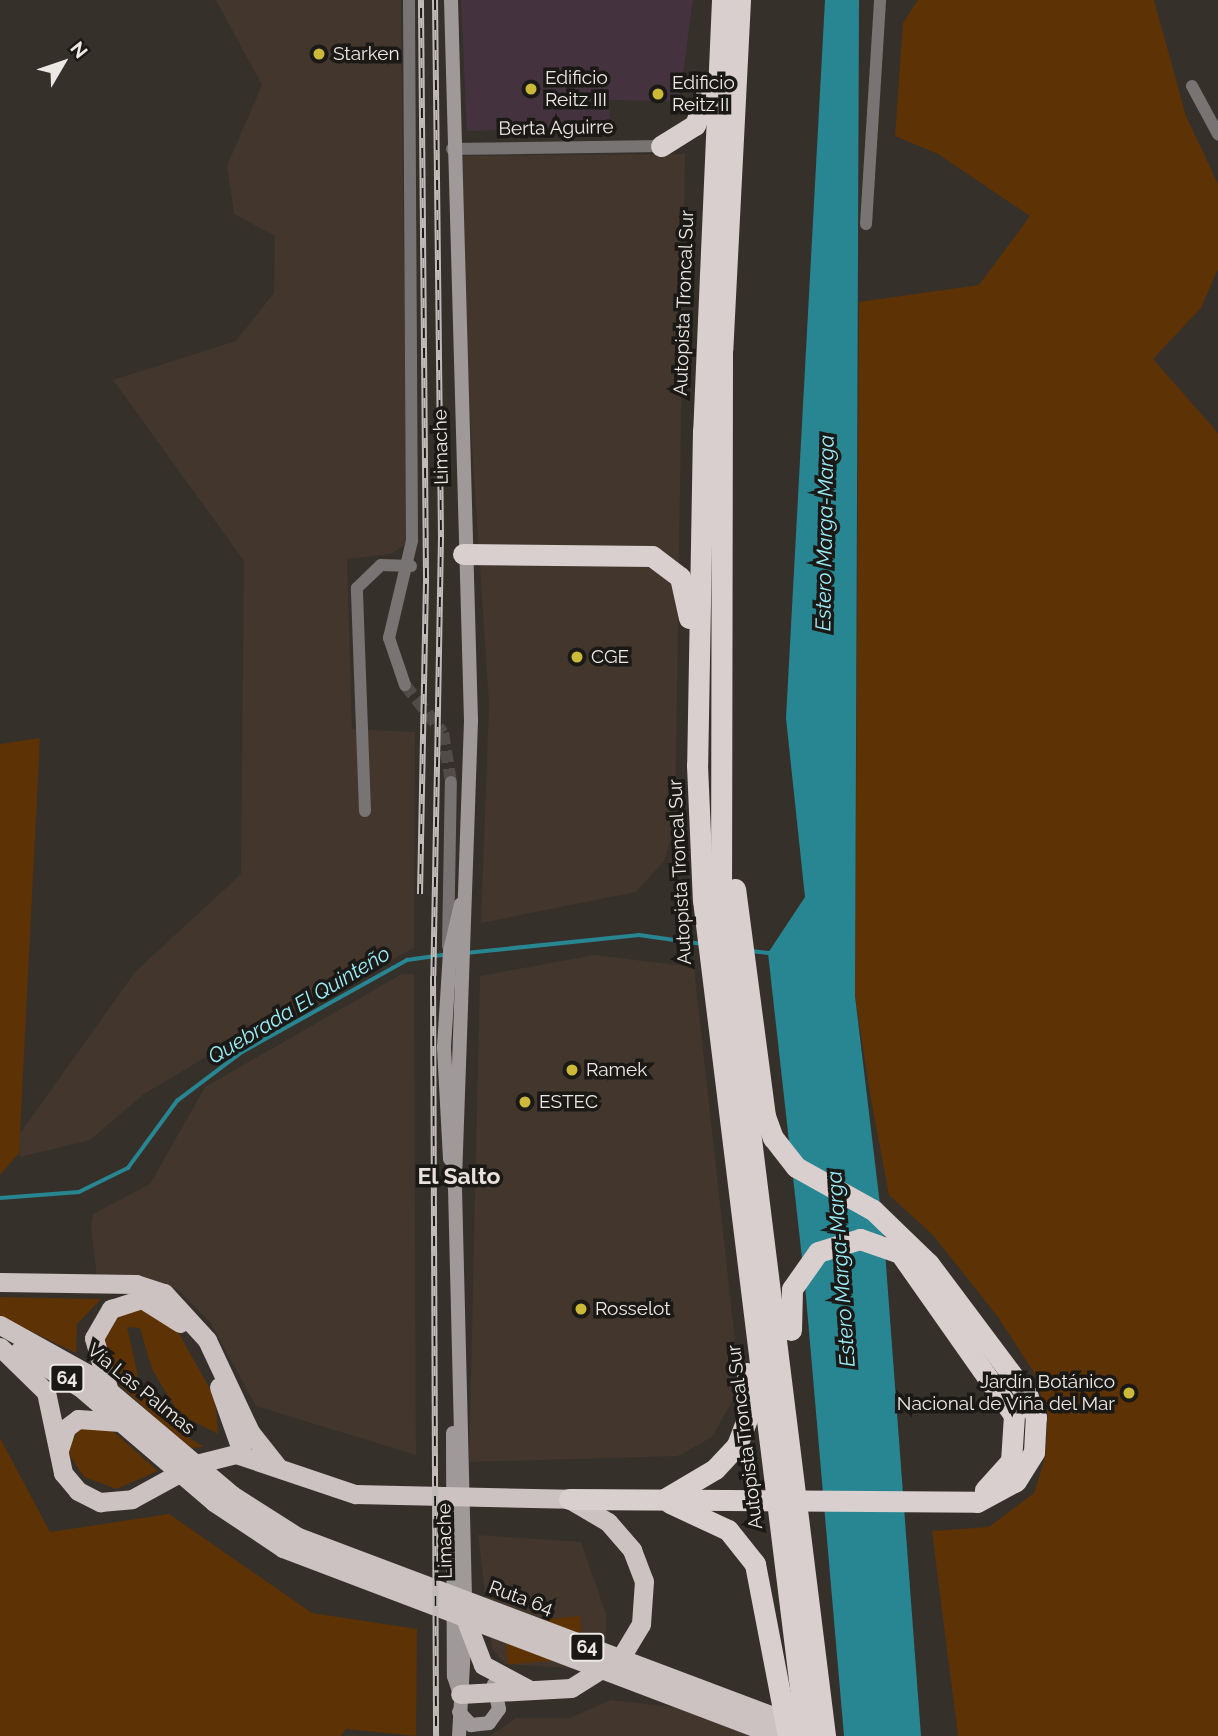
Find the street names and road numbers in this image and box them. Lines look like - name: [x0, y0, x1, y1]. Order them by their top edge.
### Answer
- street label: Berta Aguirre: [498, 116, 614, 140]
- street label: Autopista Troncal Sur: [669, 209, 699, 397]
- street label: Limache: [429, 409, 453, 485]
- street label: Autopista Troncal Sur: [664, 778, 696, 966]
- street label: Vía Las Palmas: [83, 1339, 199, 1439]
- street label: Autopista Troncal Sur: [722, 1343, 768, 1531]
- road number: 64: [48, 1364, 86, 1392]
- street label: Limache: [433, 1503, 457, 1579]
- street label: Ruta 64: [486, 1576, 556, 1620]
- road number: 64: [568, 1632, 606, 1662]

